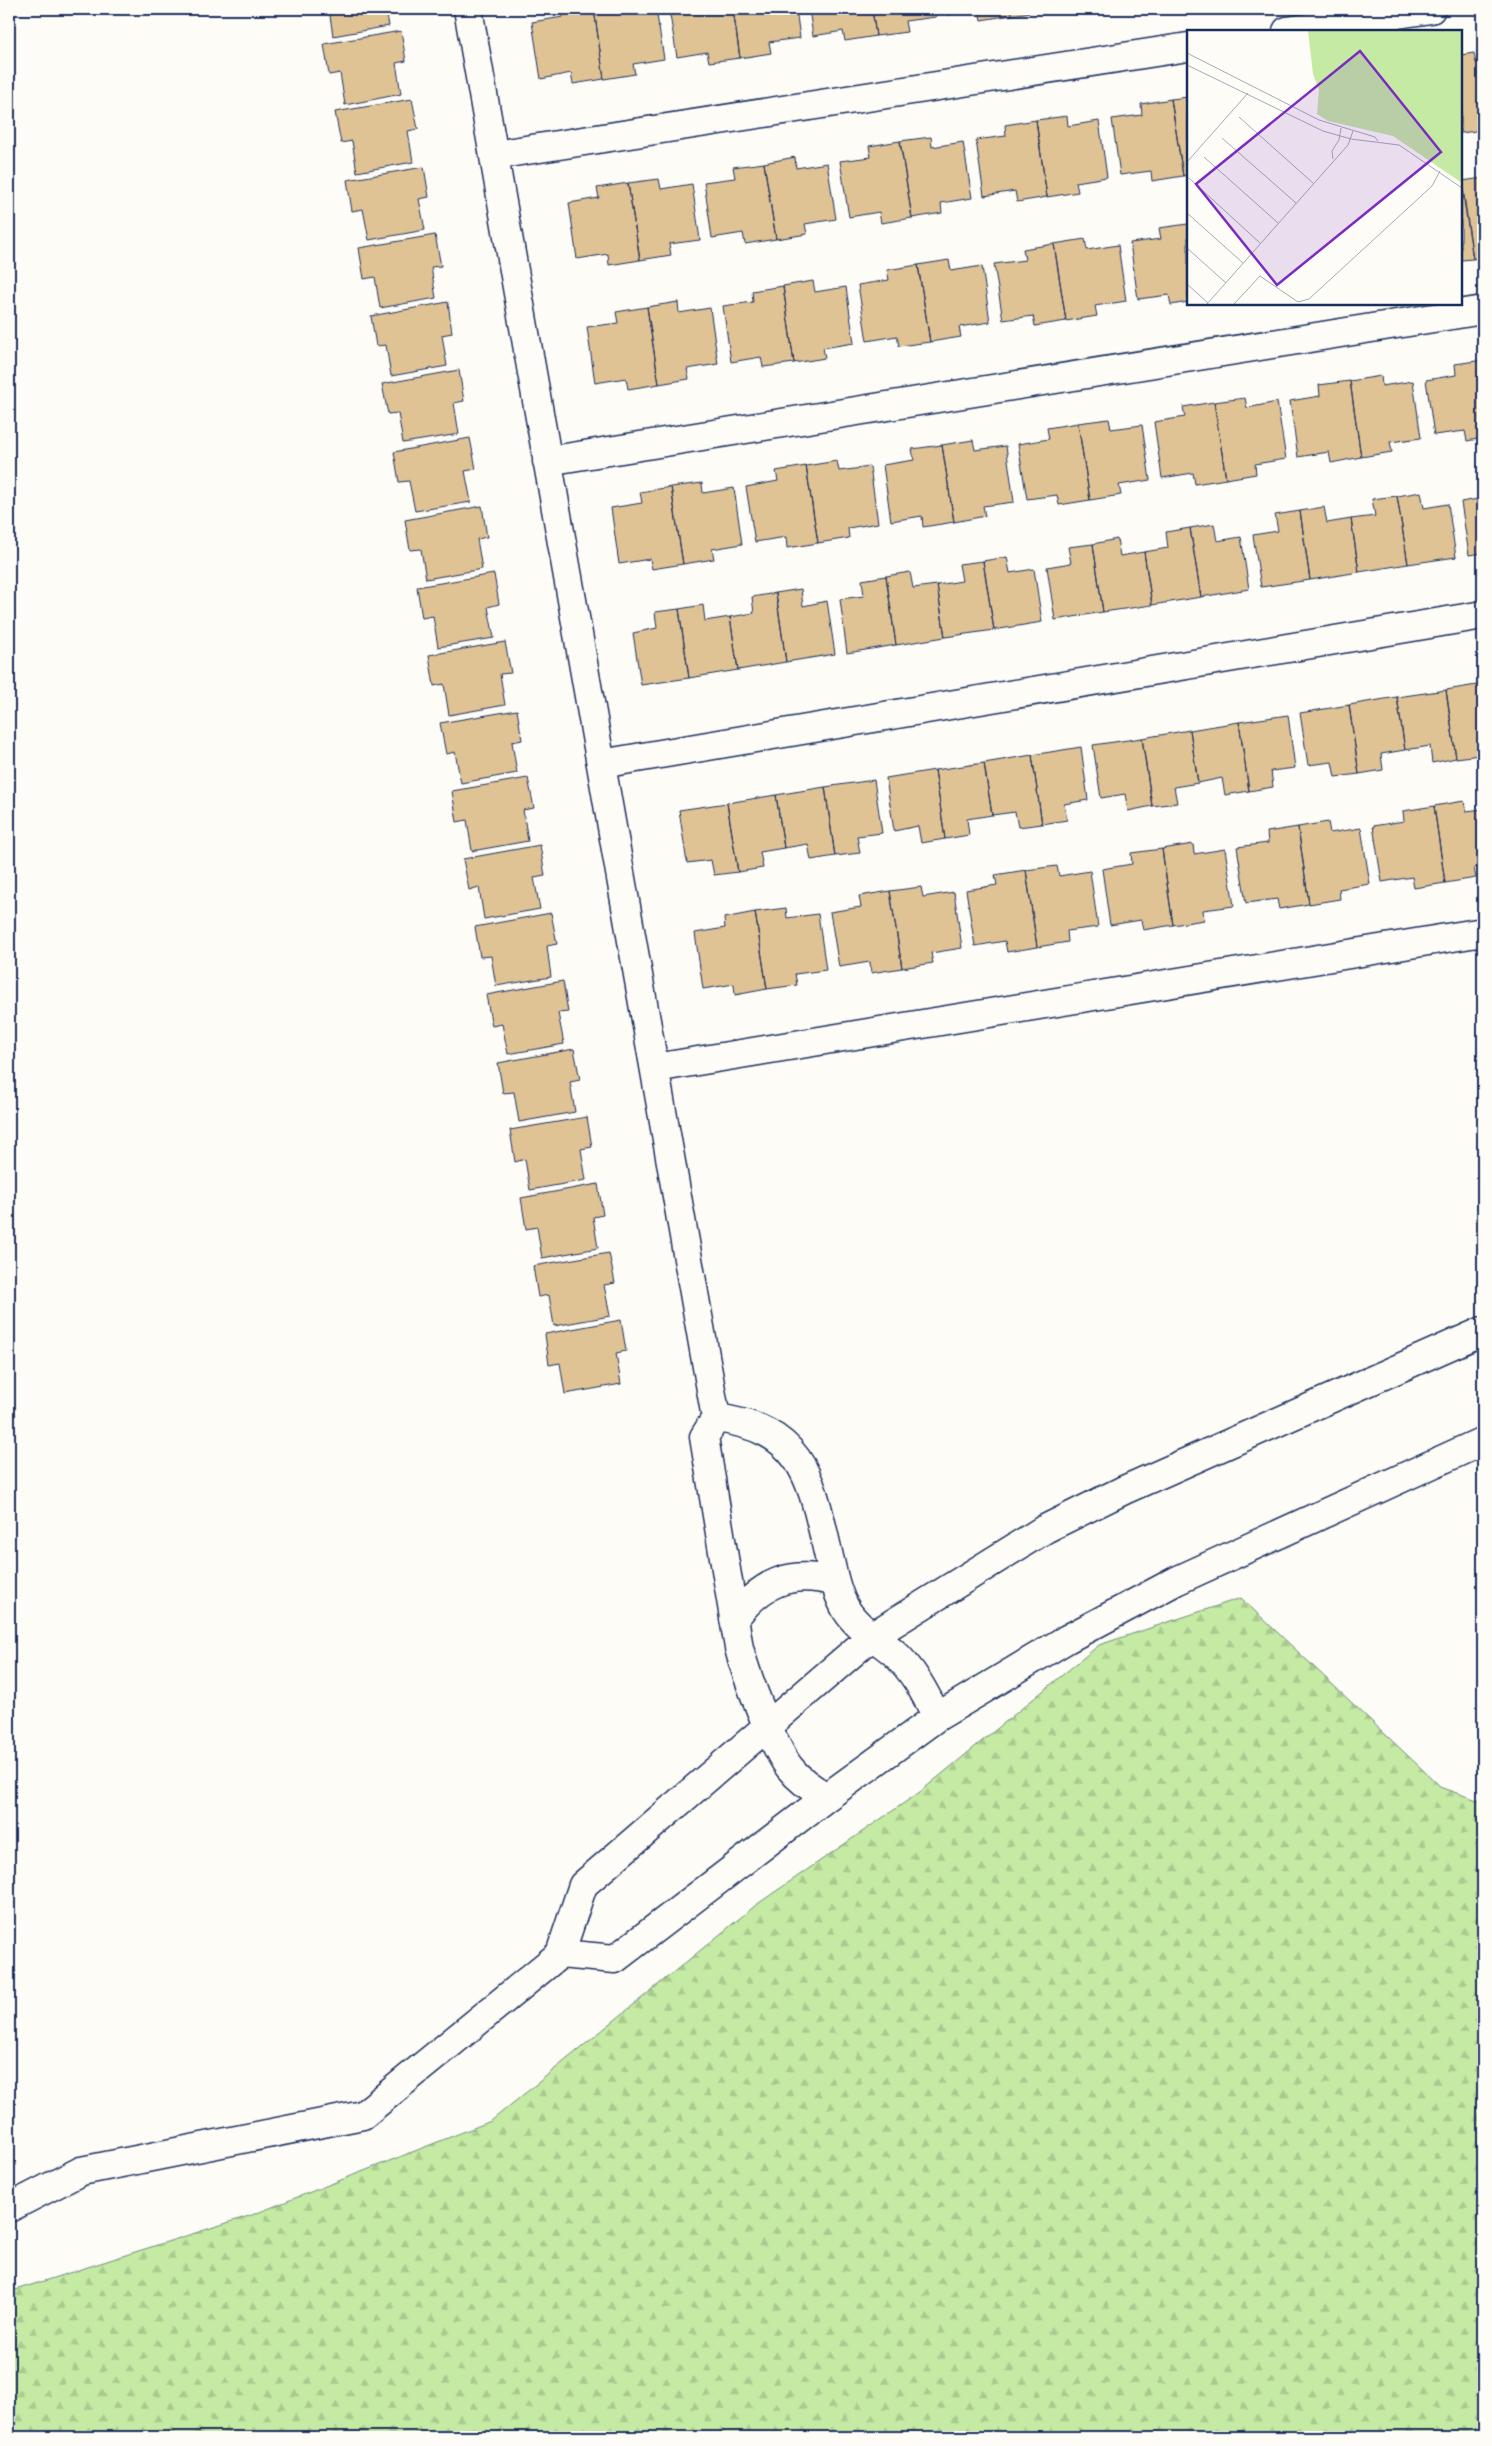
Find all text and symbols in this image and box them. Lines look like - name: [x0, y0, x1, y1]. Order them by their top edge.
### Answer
- inset map: [1187, 30, 1462, 305]

